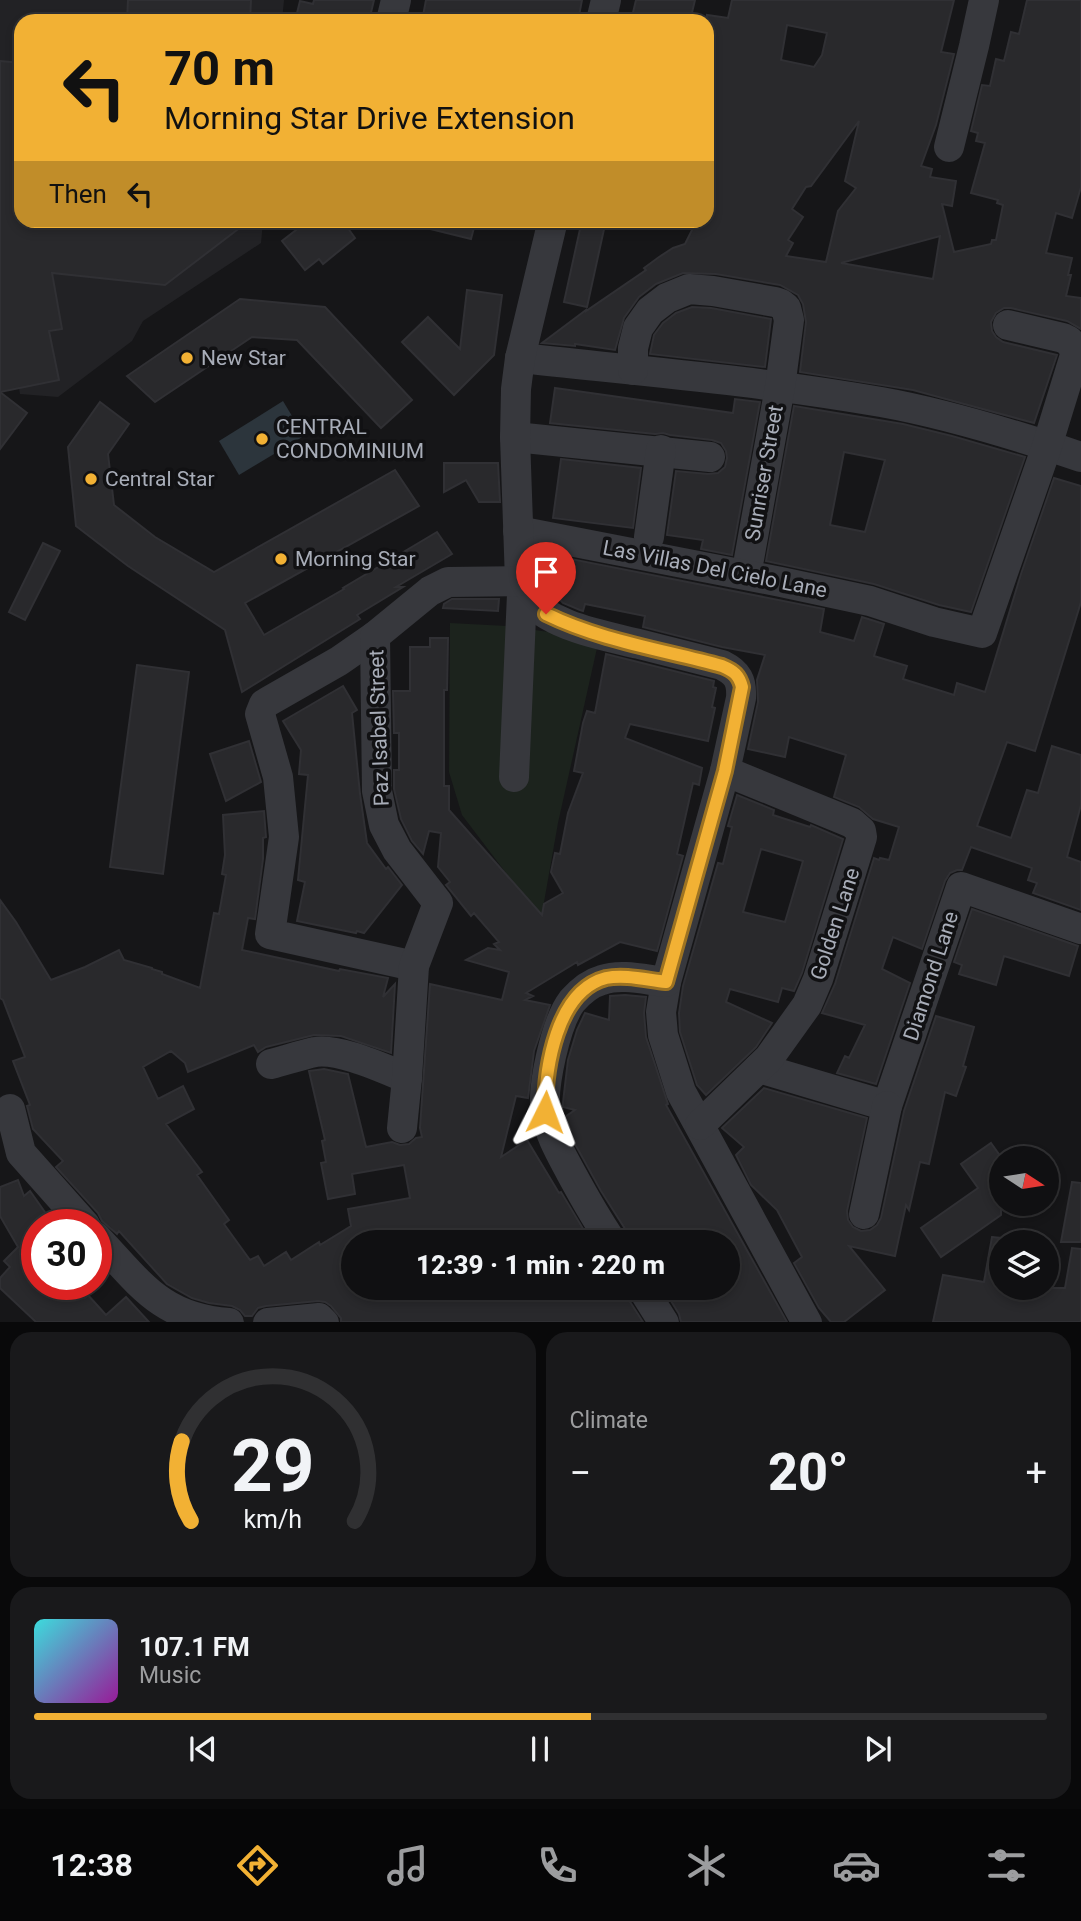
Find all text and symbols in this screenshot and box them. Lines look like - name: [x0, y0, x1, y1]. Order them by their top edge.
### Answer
- text: 70 m: [164, 40, 275, 97]
- icon: left: [49, 42, 140, 133]
- text: Morning Star Drive Extension: [164, 99, 575, 137]
- icon: left: [121, 175, 159, 213]
- text: Then: [49, 179, 107, 209]
- place label: New Star: [201, 346, 286, 370]
- marker: New Star: [179, 350, 195, 366]
- street label: Sunriser Street: [740, 403, 788, 543]
- place label: CENTRAL CONDOMINIUM: [276, 415, 424, 463]
- marker: CENTRAL CONDOMINIUM: [254, 431, 270, 447]
- place label: Central Star: [105, 467, 215, 491]
- marker: Central Star: [83, 471, 99, 487]
- street label: Las Villas Del Cielo Lane: [601, 535, 829, 603]
- pin: [516, 542, 576, 614]
- place label: Morning Star: [295, 547, 416, 571]
- marker: Morning Star: [273, 551, 289, 567]
- icon: arrive: [527, 553, 565, 591]
- street label: Paz Isabel Street: [364, 649, 394, 807]
- street label: Golden Lane: [806, 865, 864, 983]
- street label: Diamond Lane: [899, 908, 963, 1044]
- position arrow: [508, 1075, 582, 1149]
- north arrow: [989, 1146, 1059, 1216]
- map controls: [989, 1146, 1059, 1300]
- speed limit sign: 30: [21, 1209, 112, 1300]
- button: layers: [989, 1230, 1059, 1300]
- text: 12:39 · 1 min · 220 m: [416, 1250, 665, 1280]
- text: Climate: [570, 1407, 648, 1434]
- text: 29: [231, 1423, 315, 1509]
- text: 20°: [768, 1442, 849, 1503]
- text: −: [570, 1451, 591, 1495]
- text: +: [1025, 1451, 1047, 1495]
- text: km/h: [243, 1504, 302, 1533]
- text: 107.1 FM: [139, 1632, 250, 1662]
- text: Music: [139, 1662, 201, 1689]
- icon: previous: [184, 1730, 222, 1768]
- icon: pause: [521, 1730, 559, 1768]
- icon: next: [859, 1730, 897, 1768]
- icon: directions: [233, 1841, 282, 1890]
- icon: music: [383, 1841, 432, 1890]
- icon: phone: [533, 1841, 582, 1890]
- icon: climate: [682, 1841, 731, 1890]
- icon: car: [832, 1841, 881, 1890]
- icon: filters: [982, 1841, 1031, 1890]
- text: 12:38: [50, 1846, 133, 1884]

